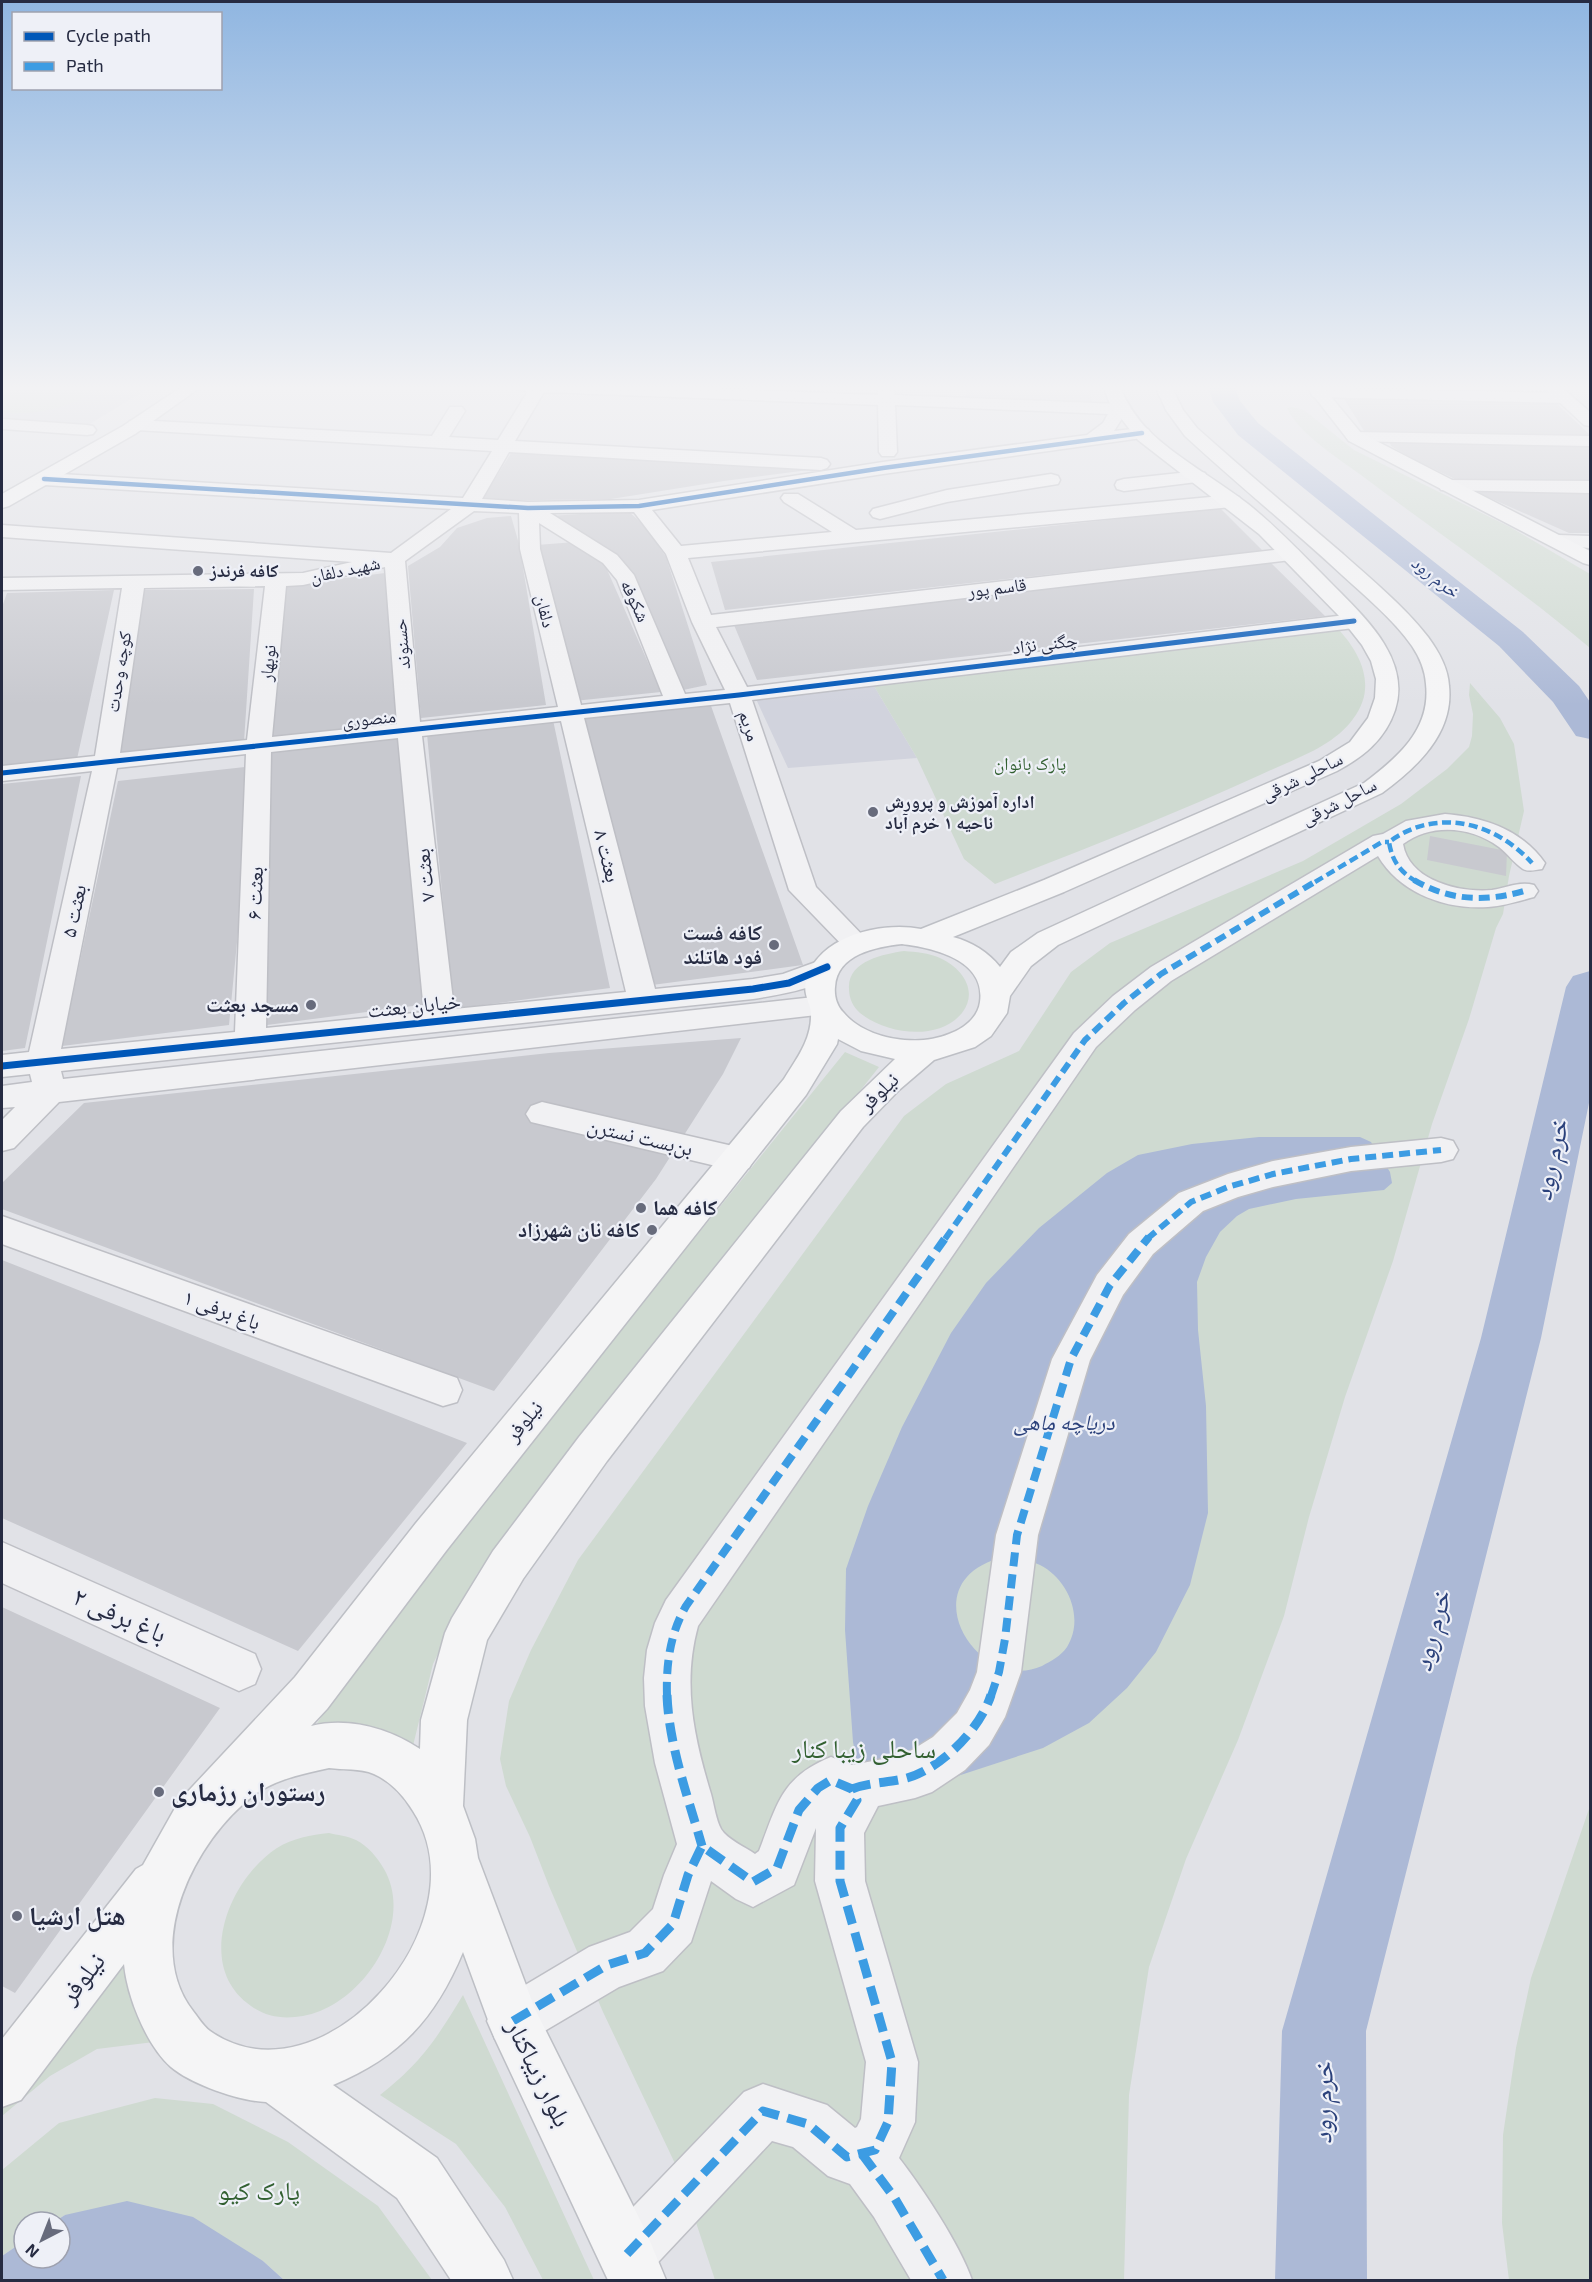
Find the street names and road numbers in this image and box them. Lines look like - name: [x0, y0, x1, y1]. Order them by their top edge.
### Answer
- street label: شهید دلفان: [308, 551, 382, 588]
- street label: قاسم پور: [965, 572, 1028, 604]
- street label: شکوفه: [617, 576, 655, 625]
- street label: دلفان: [530, 592, 561, 630]
- street label: حسنوند: [388, 618, 414, 670]
- street label: چگنی نژاد: [1011, 628, 1079, 659]
- street label: کوچه وحدت: [101, 629, 136, 714]
- street label: نوبهار: [254, 643, 280, 683]
- street label: منصوری: [341, 704, 397, 733]
- street label: مریم: [733, 707, 765, 745]
- street label: ساحلی شرقی: [1257, 747, 1346, 806]
- street label: ساحل شرقی: [1297, 773, 1380, 830]
- street label: بعثت ۸: [589, 827, 627, 885]
- street label: بعثت ۷: [408, 847, 439, 903]
- street label: بعثت ۶: [240, 866, 268, 920]
- street label: بعثت ۵: [55, 882, 91, 939]
- street label: خیابان بعثت: [366, 987, 462, 1023]
- street label: نیلوفر: [852, 1066, 903, 1117]
- street label: بن‌بست نسترن: [585, 1111, 696, 1162]
- street label: باغ برفی ۱: [180, 1283, 264, 1336]
- street label: نیلوفر: [498, 1394, 547, 1447]
- street label: باغ برفی ۲: [68, 1579, 172, 1650]
- street label: نیلوفر: [51, 1945, 111, 2010]
- street label: بلوار زیباکنار: [500, 2013, 580, 2132]

